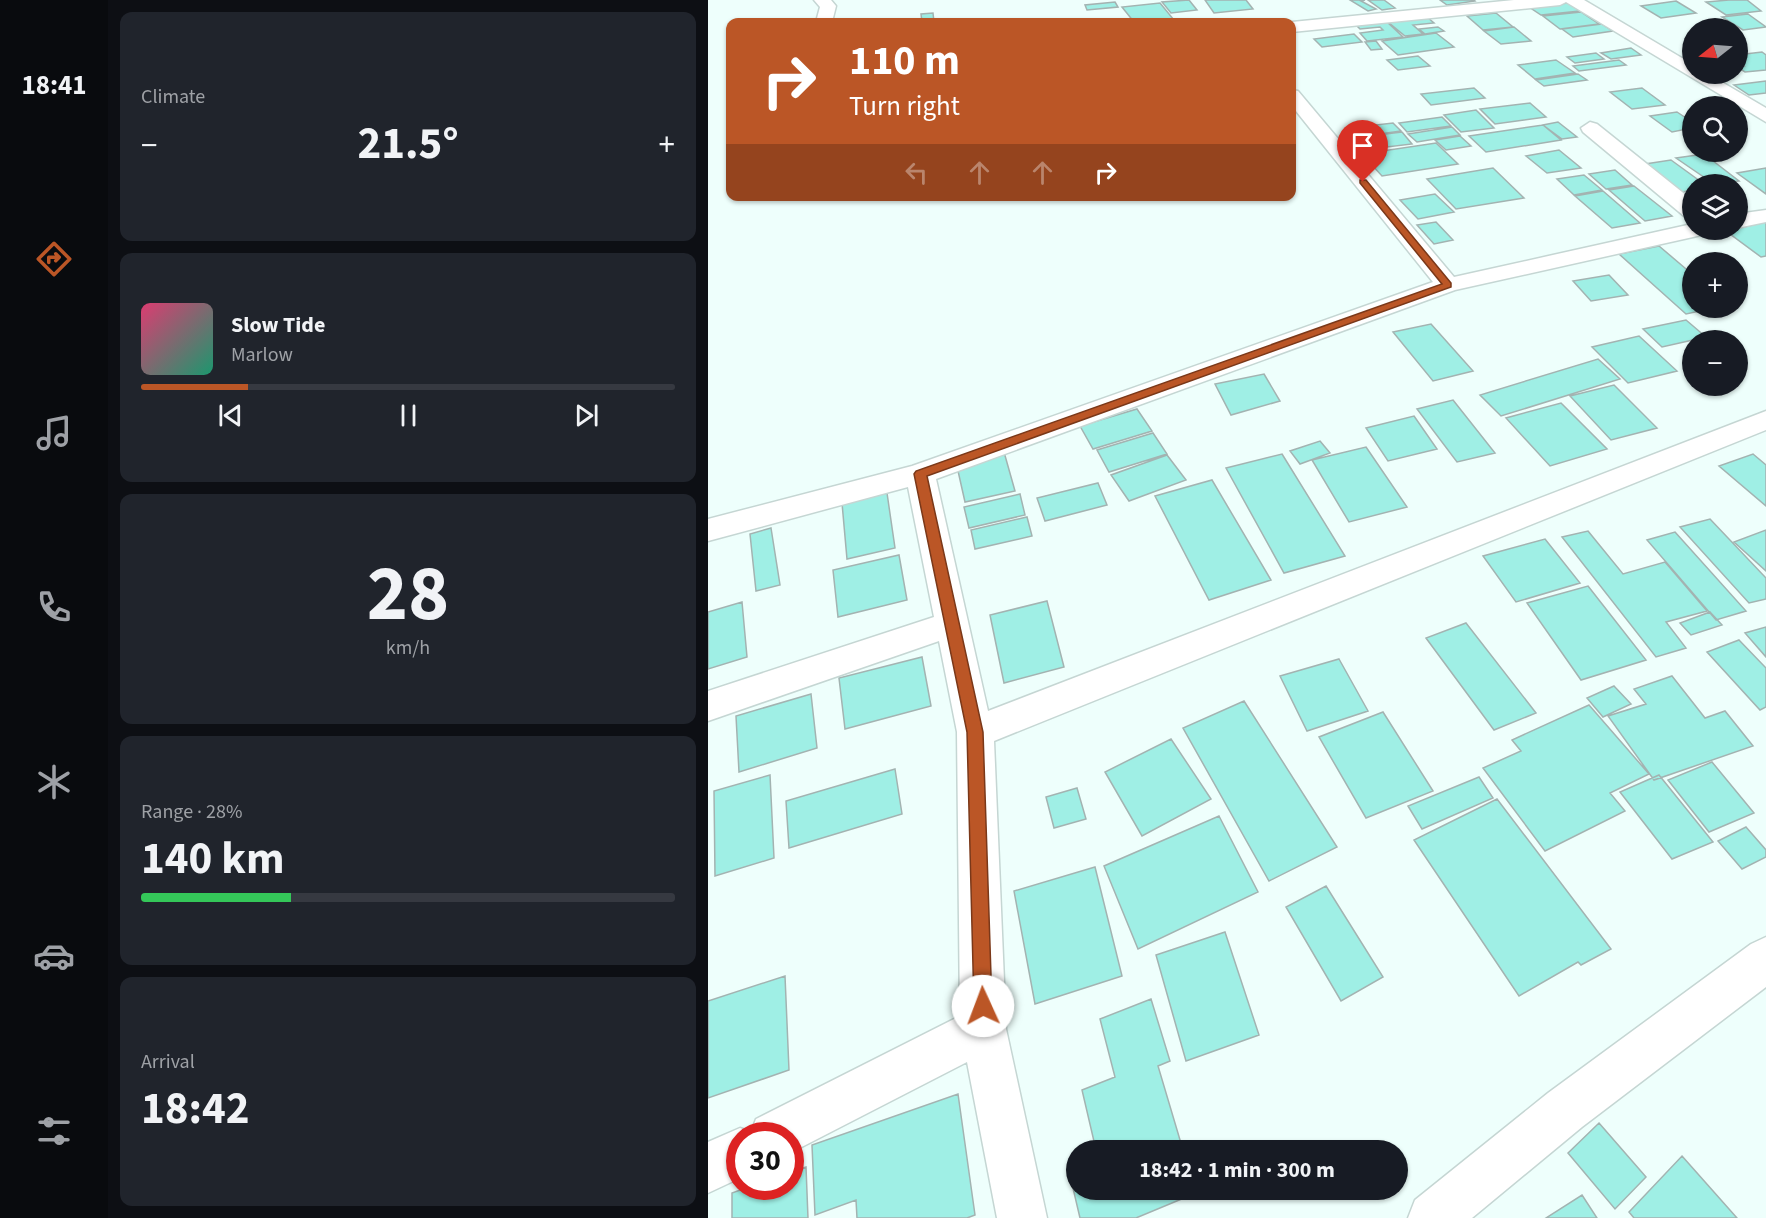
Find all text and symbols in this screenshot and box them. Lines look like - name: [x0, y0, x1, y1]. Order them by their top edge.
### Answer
- north arrow: [1682, 18, 1748, 84]
- map controls: [1682, 18, 1748, 396]
- text: 110 m: [849, 31, 960, 91]
- icon: right: [750, 42, 828, 120]
- text: 18:41: [21, 66, 87, 105]
- text: Climate: [141, 83, 205, 111]
- text: Turn right: [849, 87, 960, 126]
- button: search: [1682, 96, 1748, 162]
- text: 21.5°: [357, 112, 459, 176]
- pin: [1337, 120, 1388, 182]
- text: −: [141, 122, 157, 169]
- text: +: [659, 122, 675, 169]
- icon: arrive: [1346, 129, 1379, 162]
- icon: left: [900, 156, 933, 189]
- icon: ahead: [963, 156, 996, 189]
- icon: ahead: [1026, 156, 1059, 189]
- icon: right: [1089, 156, 1122, 189]
- button: layers: [1682, 174, 1748, 240]
- icon: directions: [33, 238, 75, 280]
- button: +: [1682, 252, 1748, 318]
- text: Slow Tide: [231, 309, 325, 341]
- button: −: [1682, 330, 1748, 396]
- text: Marlow: [231, 341, 293, 369]
- icon: previous: [214, 399, 247, 432]
- icon: pause: [392, 399, 425, 432]
- icon: next: [570, 399, 603, 432]
- icon: music: [33, 412, 75, 454]
- text: 28: [367, 539, 449, 650]
- icon: phone: [33, 586, 75, 628]
- text: km/h: [386, 634, 430, 662]
- icon: climate: [33, 761, 75, 803]
- text: Range · 28%: [141, 798, 242, 826]
- text: 140 km: [141, 827, 285, 891]
- icon: car: [33, 935, 75, 977]
- position arrow: [951, 974, 1015, 1038]
- text: Arrival: [141, 1048, 195, 1076]
- text: 18:42: [141, 1077, 250, 1141]
- icon: filters: [33, 1110, 75, 1152]
- speed limit sign: 30: [726, 1122, 804, 1200]
- text: 18:42 · 1 min · 300 m: [1139, 1154, 1335, 1186]

